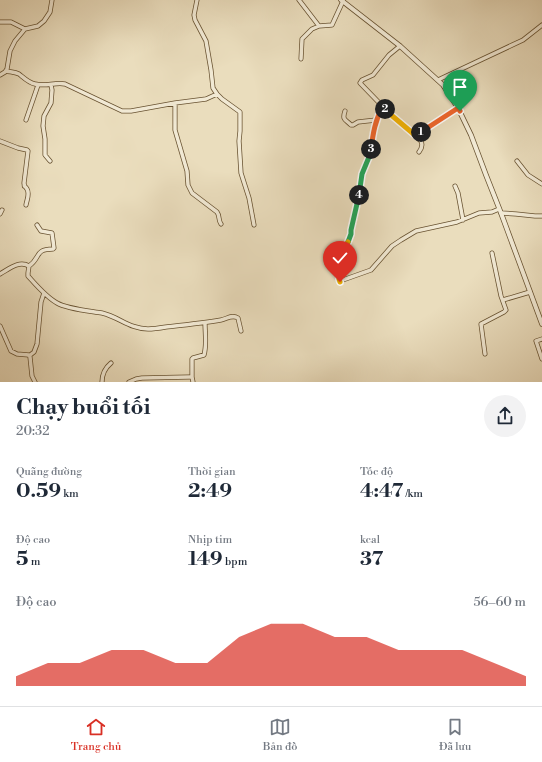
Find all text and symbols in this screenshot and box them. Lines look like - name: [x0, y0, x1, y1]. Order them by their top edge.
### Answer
- pin: [443, 70, 477, 111]
- icon: arrive: [449, 76, 471, 98]
- pin: 2: [375, 99, 395, 119]
- text: 2: [382, 102, 388, 116]
- pin: 1: [411, 122, 431, 142]
- text: 1: [418, 125, 424, 139]
- pin: 3: [361, 139, 381, 159]
- text: 3: [368, 142, 374, 156]
- pin: 4: [349, 185, 369, 205]
- text: 4: [355, 188, 363, 202]
- pin: [323, 241, 357, 282]
- icon: check: [329, 247, 351, 269]
- text: Chạy buổi tối: [16, 394, 151, 421]
- button: share: [484, 395, 526, 437]
- text: 20:32: [16, 423, 50, 439]
- text: Quãng đường: [16, 465, 82, 479]
- text: Thời gian: [188, 465, 236, 479]
- text: Tốc độ: [360, 465, 393, 479]
- text: 0.59: [16, 479, 61, 504]
- text: 2:49: [188, 479, 232, 504]
- text: 4:47: [360, 479, 403, 504]
- text: km: [61, 487, 79, 501]
- text: /km: [403, 487, 423, 501]
- text: Độ cao: [16, 533, 50, 547]
- text: Nhịp tim: [188, 533, 232, 547]
- text: kcal: [360, 533, 380, 547]
- text: 5: [16, 547, 28, 572]
- text: 149: [188, 547, 223, 572]
- text: 37: [360, 547, 383, 572]
- text: m: [28, 555, 40, 569]
- text: bpm: [223, 555, 247, 569]
- text: Độ cao: [16, 594, 57, 610]
- text: 56–60 m: [473, 594, 526, 610]
- tab: Trang chủ: [71, 716, 121, 754]
- tab: Bản đồ: [263, 716, 297, 754]
- tab: Đã lưu: [439, 716, 471, 754]

